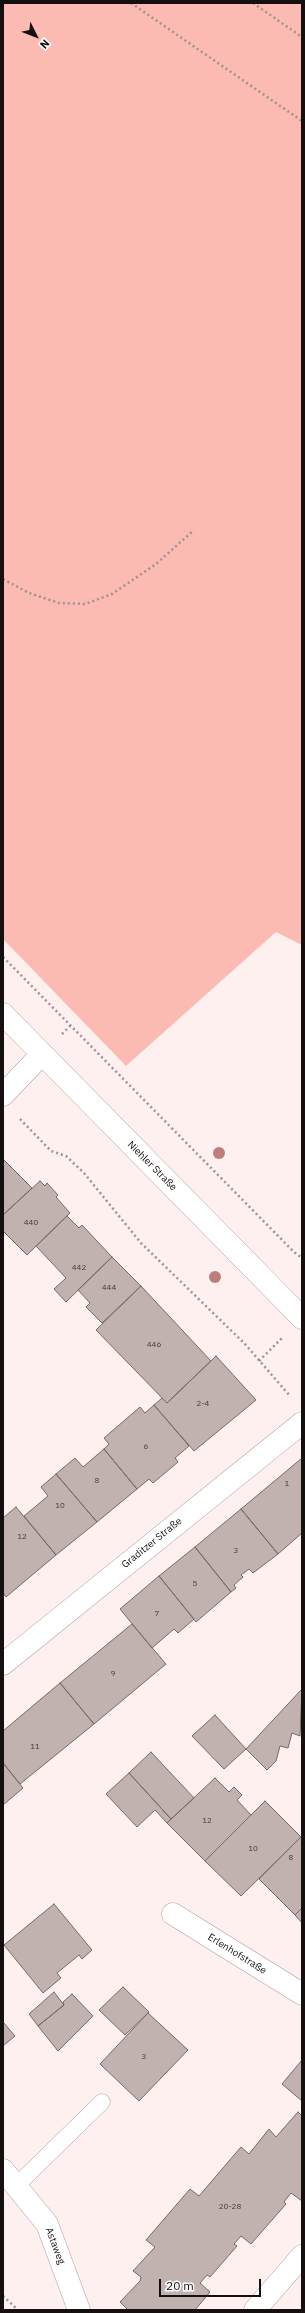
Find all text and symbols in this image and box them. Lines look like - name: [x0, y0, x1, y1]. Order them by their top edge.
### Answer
- north arrow: [16, 16, 56, 56]
- text: N: [37, 36, 53, 52]
- street label: Niehler Straße: [125, 1139, 179, 1193]
- house number: 440: [24, 1218, 38, 1228]
- house number: 442: [72, 1263, 86, 1273]
- house number: 444: [102, 1283, 116, 1293]
- house number: 446: [147, 1340, 161, 1350]
- house number: 2-4: [197, 1399, 209, 1409]
- house number: 6: [144, 1442, 148, 1452]
- house number: 8: [95, 1476, 99, 1486]
- house number: 1: [285, 1479, 289, 1489]
- house number: 10: [55, 1501, 65, 1511]
- street label: Graditzer Straße: [119, 1515, 185, 1571]
- house number: 12: [17, 1532, 27, 1542]
- house number: 3: [234, 1546, 238, 1556]
- house number: 5: [193, 1579, 197, 1589]
- house number: 7: [155, 1609, 159, 1619]
- house number: 9: [111, 1669, 115, 1679]
- house number: 11: [30, 1742, 40, 1752]
- house number: 12: [202, 1816, 212, 1826]
- house number: 10: [248, 1844, 258, 1854]
- house number: 8: [289, 1853, 293, 1863]
- street label: Erlenhofstraße: [205, 1931, 269, 1977]
- house number: 3: [142, 2052, 146, 2062]
- house number: 20-28: [219, 2202, 241, 2212]
- street label: Astaweg: [43, 2226, 67, 2266]
- scale bar: [161, 2271, 263, 2297]
- text: 20 m: [166, 2278, 194, 2293]

